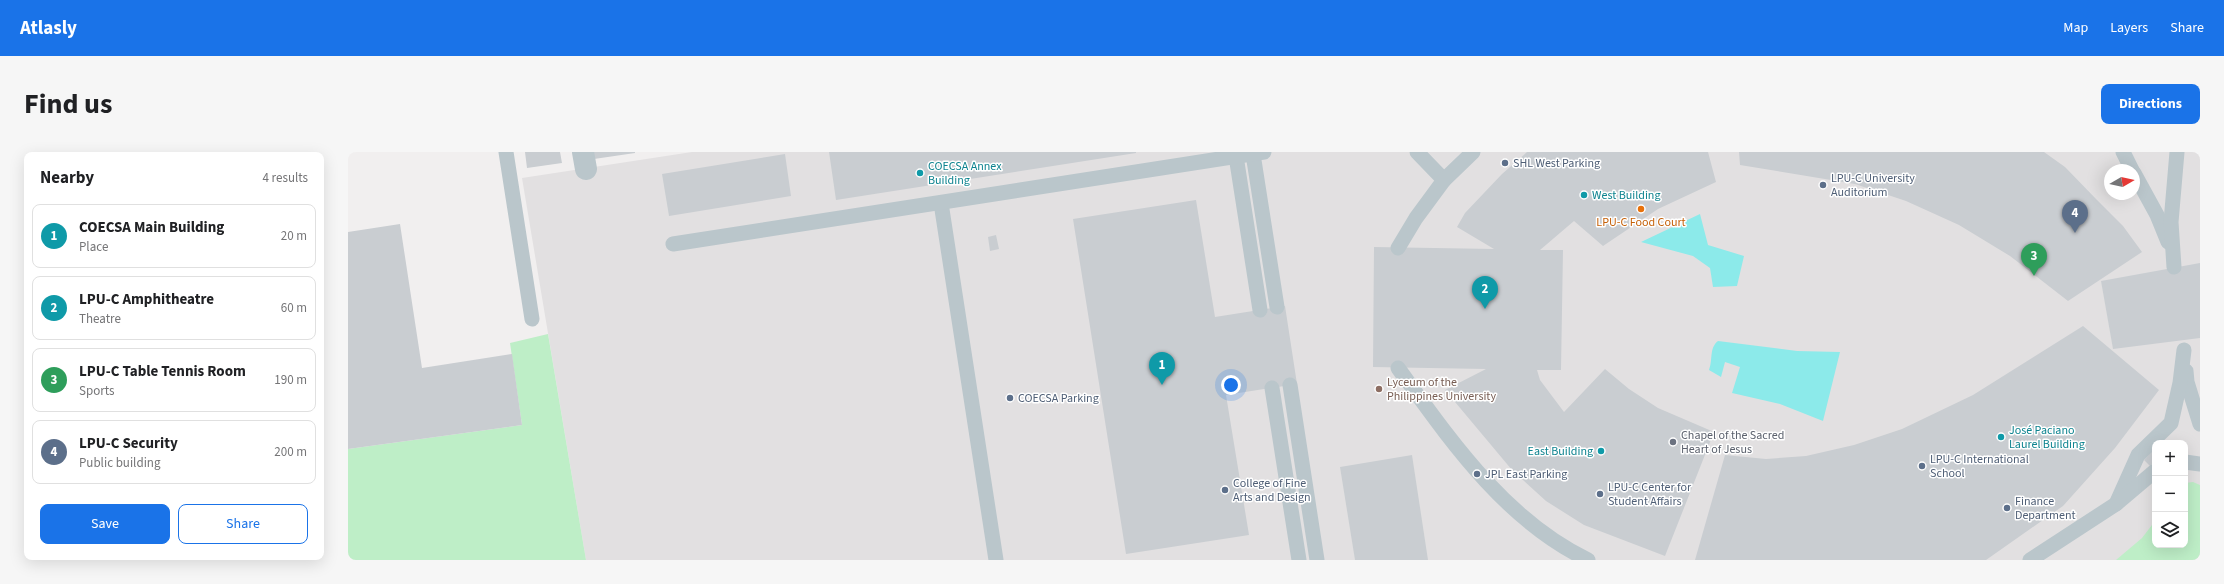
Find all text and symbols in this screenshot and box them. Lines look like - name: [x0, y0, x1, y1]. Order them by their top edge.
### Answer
- text: Atlasly: [20, 15, 77, 42]
- text: Map: [2063, 18, 2088, 38]
- text: Layers: [2110, 18, 2148, 38]
- text: Share: [2170, 18, 2204, 38]
- text: Find us: [24, 84, 112, 124]
- button: Directions: [2101, 84, 2200, 124]
- place label: SHL West Parking: [1513, 155, 1600, 172]
- place label: COECSA Annex Building: [928, 158, 1002, 189]
- marker: SHL West Parking: [1500, 158, 1510, 168]
- north arrow: [2104, 164, 2140, 200]
- text: Nearby: [40, 166, 94, 190]
- marker: COECSA Annex Building: [915, 168, 925, 178]
- text: 4 results: [263, 169, 308, 187]
- place label: LPU-C University Auditorium: [1831, 170, 1915, 201]
- marker: LPU-C University Auditorium: [1818, 180, 1828, 190]
- place label: West Building: [1592, 187, 1660, 204]
- marker: West Building: [1579, 190, 1589, 200]
- pin: 4: [2062, 200, 2088, 233]
- marker: LPU-C Food Court: [1636, 204, 1646, 214]
- place label: LPU-C Food Court: [1596, 214, 1686, 231]
- text: COECSA Main Building: [79, 217, 224, 238]
- text: 1: [51, 227, 57, 245]
- text: 20 m: [281, 227, 307, 245]
- text: Place: [79, 238, 108, 256]
- pin: 3: [2021, 243, 2047, 276]
- pin: 2: [1472, 276, 1498, 309]
- text: LPU-C Amphitheatre: [79, 289, 214, 310]
- text: 2: [51, 299, 57, 317]
- text: 60 m: [281, 299, 307, 317]
- text: Theatre: [79, 310, 121, 328]
- pin: 1: [1149, 352, 1175, 385]
- text: LPU-C Table Tennis Room: [79, 361, 246, 382]
- text: 3: [51, 371, 57, 389]
- text: 190 m: [274, 371, 307, 389]
- place label: Lyceum of the Philippines University: [1387, 374, 1496, 405]
- your location: [1221, 375, 1241, 395]
- text: Sports: [79, 382, 114, 400]
- marker: Lyceum of the Philippines University: [1374, 384, 1384, 394]
- place label: COECSA Parking: [1018, 390, 1099, 407]
- marker: COECSA Parking: [1005, 393, 1015, 403]
- place label: José Paciano Laurel Building: [2009, 422, 2085, 453]
- place label: Chapel of the Sacred Heart of Jesus: [1681, 427, 1784, 458]
- marker: José Paciano Laurel Building: [1996, 432, 2006, 442]
- text: LPU-C Security: [79, 433, 178, 454]
- marker: Chapel of the Sacred Heart of Jesus: [1668, 437, 1678, 447]
- map controls: [2152, 440, 2188, 548]
- button: +: [2152, 440, 2188, 476]
- text: 4: [51, 443, 57, 461]
- text: 200 m: [274, 443, 307, 461]
- place label: East Building: [1528, 443, 1593, 460]
- marker: East Building: [1596, 446, 1606, 456]
- place label: LPU-C International School: [1930, 451, 2029, 482]
- text: Public building: [79, 454, 161, 472]
- marker: LPU-C International School: [1917, 461, 1927, 471]
- place label: JPL East Parking: [1485, 466, 1567, 483]
- marker: JPL East Parking: [1472, 469, 1482, 479]
- place label: College of Fine Arts and Design: [1233, 475, 1311, 506]
- button: −: [2152, 476, 2188, 512]
- place label: LPU-C Center for Student Affairs: [1608, 479, 1692, 510]
- marker: College of Fine Arts and Design: [1220, 485, 1230, 495]
- marker: LPU-C Center for Student Affairs: [1595, 489, 1605, 499]
- place label: Finance Department: [2015, 493, 2076, 524]
- marker: Finance Department: [2002, 503, 2012, 513]
- button: Save: [40, 504, 170, 544]
- button: Share: [178, 504, 308, 544]
- button: layers: [2152, 512, 2188, 548]

